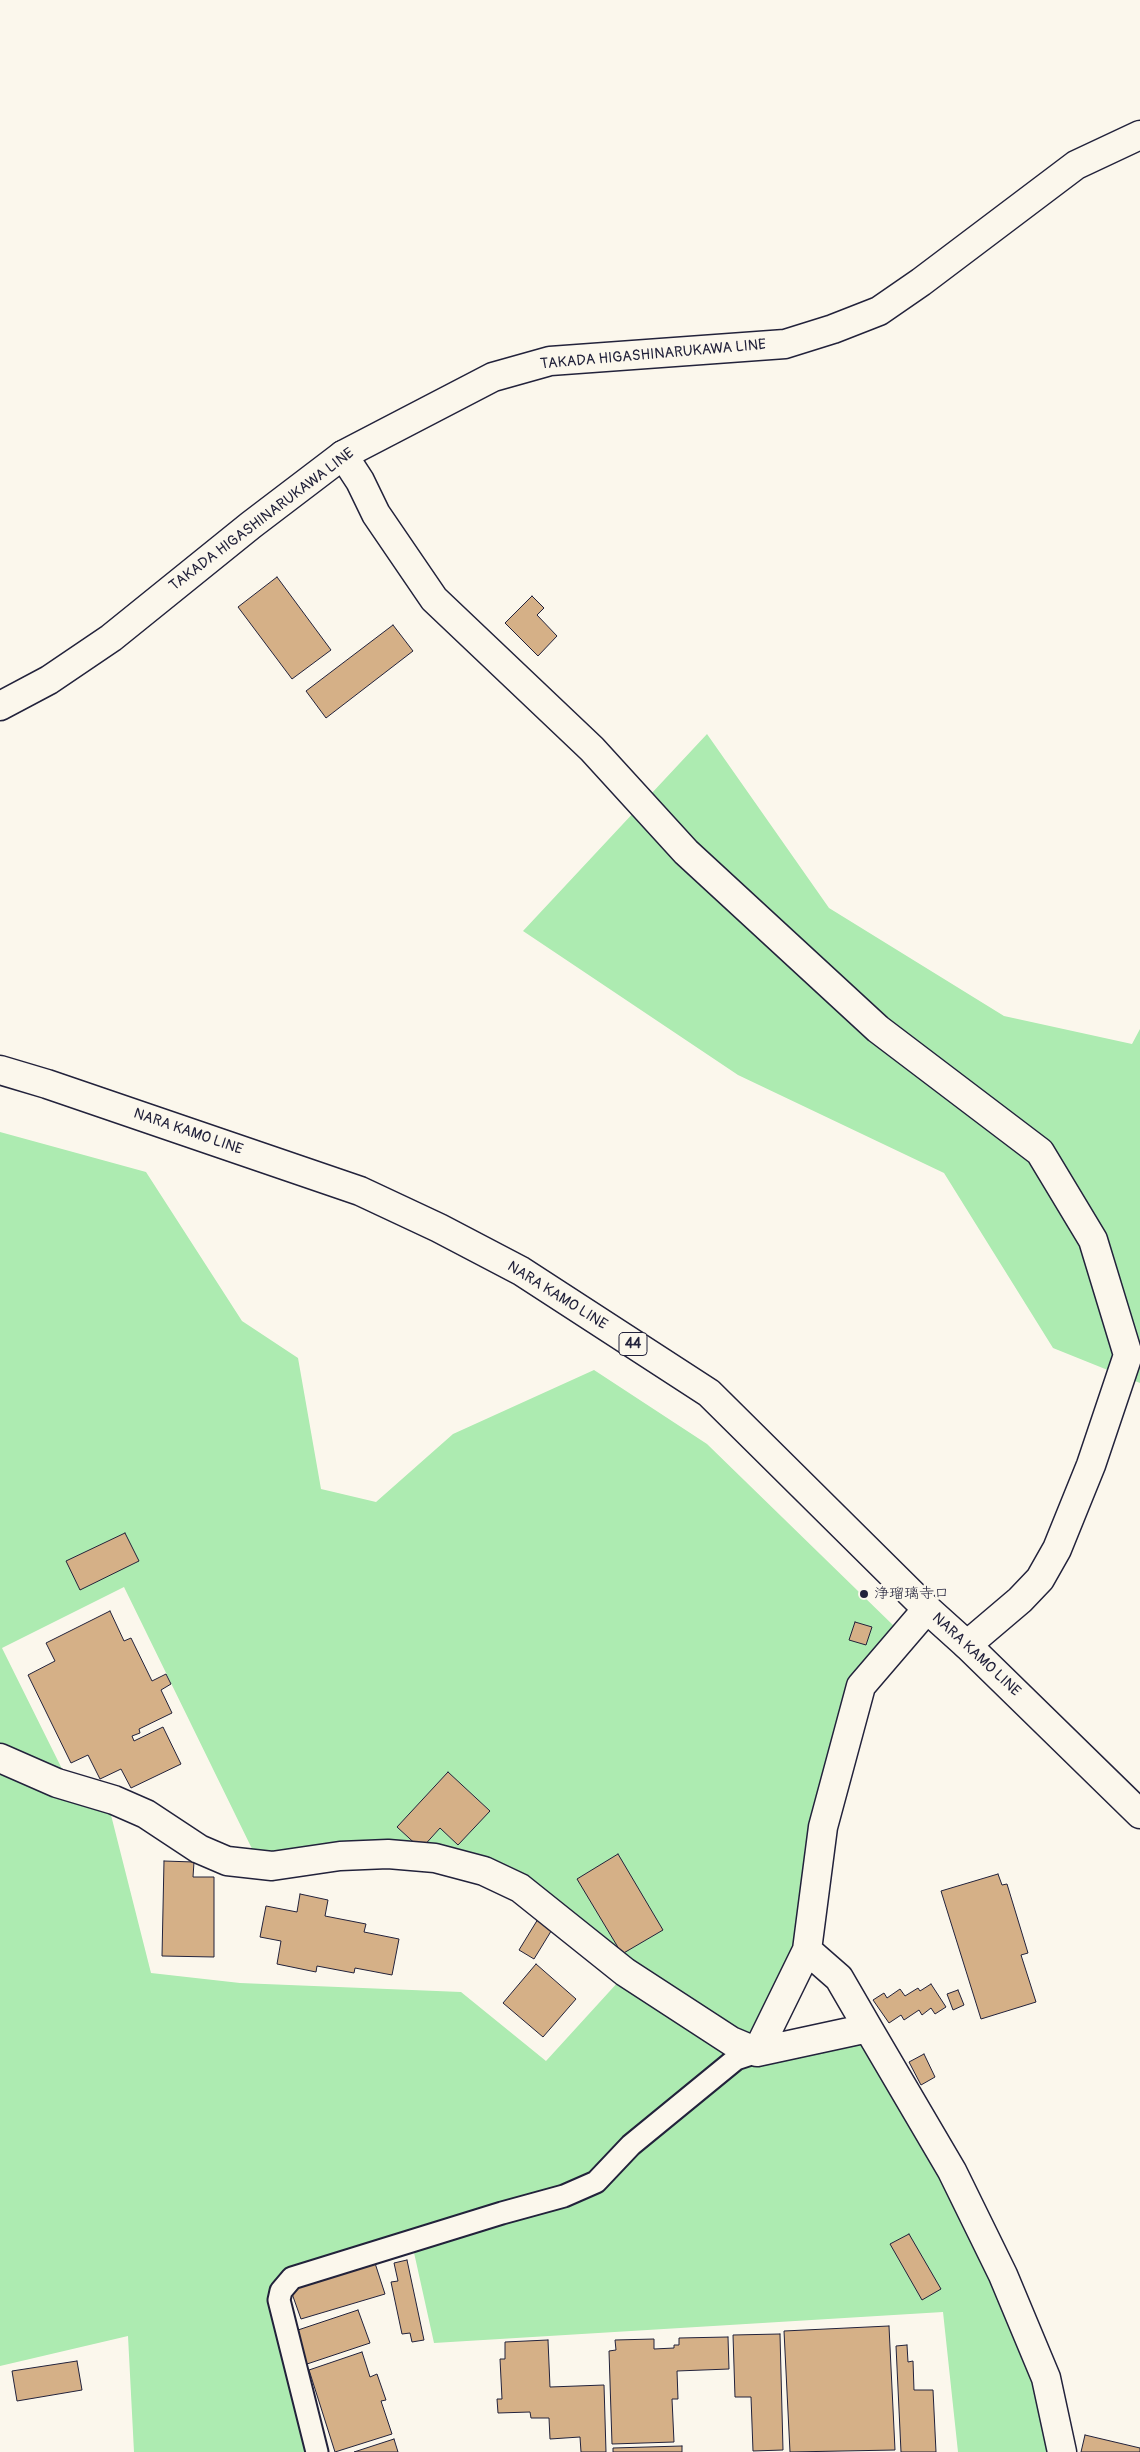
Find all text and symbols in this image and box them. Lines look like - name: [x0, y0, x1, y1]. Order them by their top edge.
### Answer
- street label: TAKADA HIGASHINARUKAWA LINE: [539, 336, 767, 374]
- street label: TAKADA HIGASHINARUKAWA LINE: [166, 445, 358, 595]
- street label: NARA KAMO LINE: [131, 1105, 245, 1159]
- street label: NARA KAMO LINE: [504, 1258, 610, 1334]
- road number: 44: [619, 1332, 647, 1356]
- place label: 浄瑠璃寺口: [874, 1585, 949, 1603]
- marker: 浄瑠璃寺口: [858, 1588, 870, 1600]
- street label: NARA KAMO LINE: [928, 1609, 1024, 1701]

